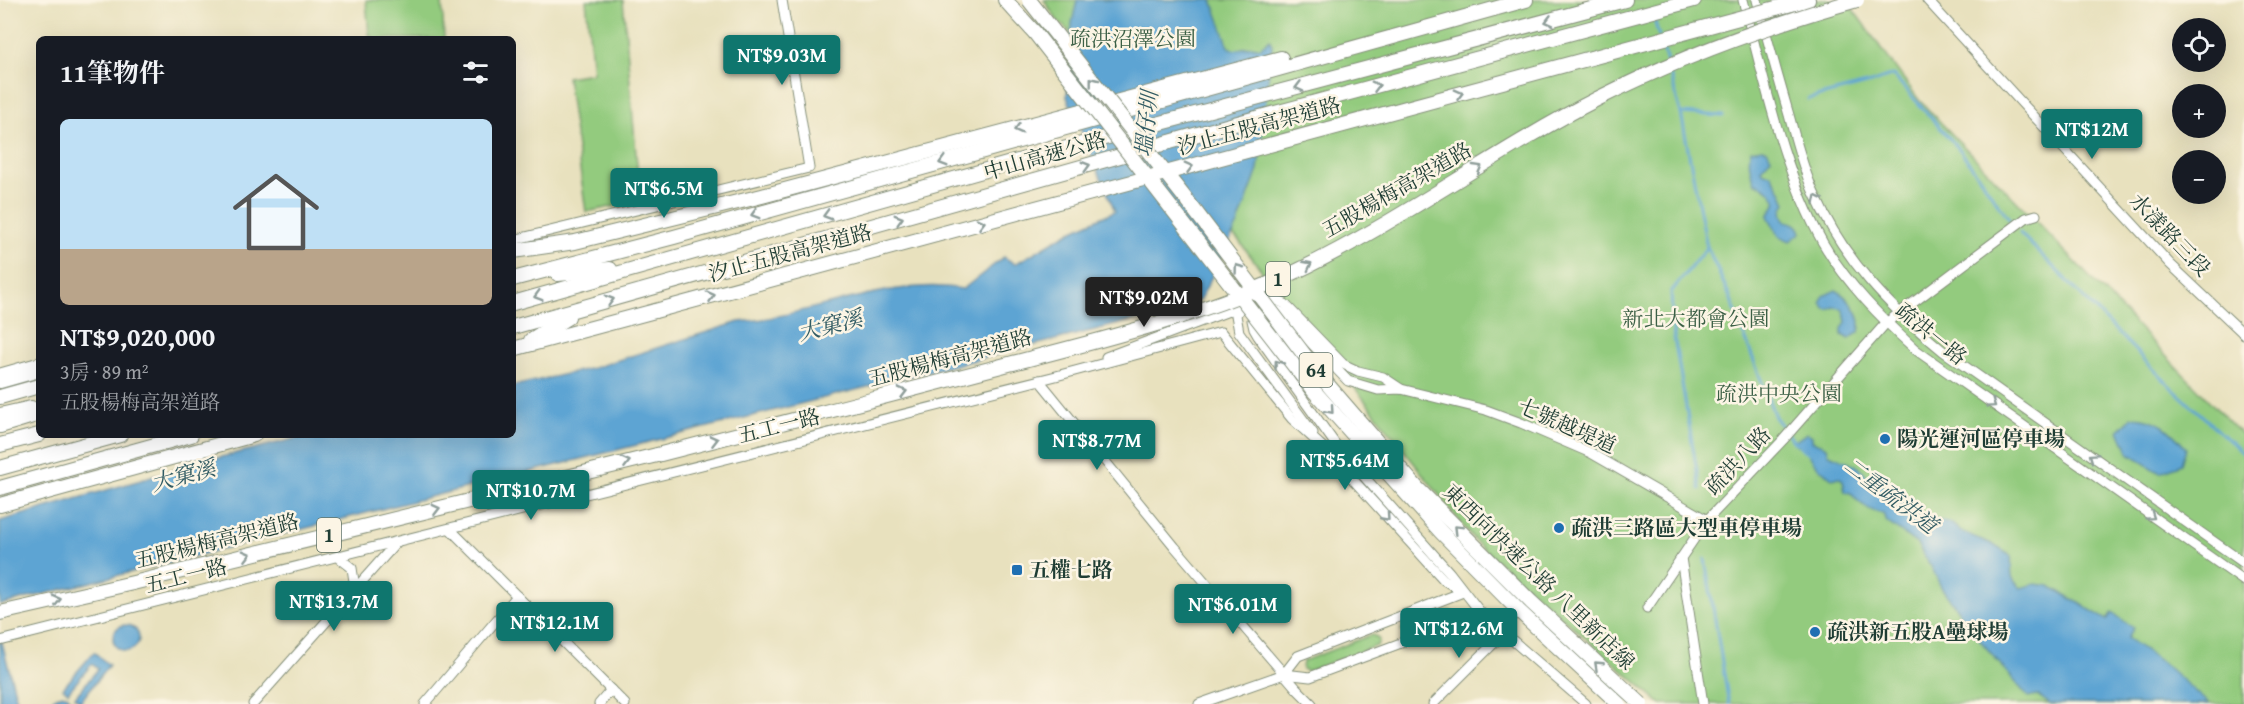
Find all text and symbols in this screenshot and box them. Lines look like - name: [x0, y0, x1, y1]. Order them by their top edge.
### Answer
- one-way arrow: [1544, 14, 1554, 26]
- map controls: [2172, 18, 2226, 204]
- button: locate: [2172, 18, 2226, 72]
- park label: 疏洪沼澤公園: [1070, 23, 1196, 54]
- pin: NT$9.03M: [720, 35, 844, 86]
- text: NT$9.03M: [737, 40, 827, 69]
- text: 11筆物件: [60, 53, 165, 92]
- icon: filters: [459, 56, 492, 89]
- one-way arrow: [1089, 76, 1100, 87]
- one-way arrow: [1294, 80, 1305, 92]
- one-way arrow: [1370, 81, 1380, 93]
- button: +: [2172, 84, 2226, 138]
- water label: 塭仔圳: [1127, 86, 1166, 158]
- street label: 汐止五股高架道路: [1174, 89, 1344, 162]
- one-way arrow: [1453, 89, 1463, 101]
- pin: NT$12M: [2043, 109, 2141, 160]
- text: NT$12M: [2055, 114, 2129, 143]
- one-way arrow: [1013, 121, 1023, 134]
- street label: 中山高速公路: [980, 123, 1110, 188]
- street label: 五股楊梅高架道路: [1316, 134, 1477, 245]
- button: −: [2172, 150, 2226, 204]
- one-way arrow: [938, 155, 949, 167]
- icon: home: [222, 158, 330, 266]
- one-way arrow: [1080, 161, 1091, 173]
- one-way arrow: [1184, 161, 1194, 174]
- one-way arrow: [1472, 164, 1482, 176]
- pin: NT$6.5M: [609, 168, 719, 219]
- text: NT$6.5M: [624, 173, 704, 202]
- street label: 水漾路三段: [2123, 186, 2218, 283]
- one-way arrow: [1812, 194, 1824, 205]
- one-way arrow: [750, 207, 761, 219]
- one-way arrow: [822, 208, 833, 220]
- one-way arrow: [893, 214, 904, 226]
- street label: 汐止五股高架道路: [705, 216, 875, 289]
- one-way arrow: [975, 218, 986, 230]
- one-way arrow: [1302, 261, 1313, 272]
- road number: 1: [1266, 262, 1290, 296]
- one-way arrow: [1234, 263, 1245, 274]
- pin: NT$9.02M: [1082, 277, 1206, 328]
- text: NT$9.02M: [1099, 282, 1189, 311]
- one-way arrow: [533, 289, 544, 301]
- one-way arrow: [706, 290, 716, 303]
- one-way arrow: [604, 295, 615, 307]
- street label: 疏洪一路: [1889, 295, 1974, 372]
- water label: 大窠溪: [794, 301, 868, 349]
- park label: 新北大都會公園: [1623, 303, 1770, 334]
- text: NT$9,020,000: [60, 317, 215, 356]
- street label: 五股楊梅高架道路: [865, 321, 1035, 394]
- road number: 64: [1300, 353, 1332, 387]
- text: 3房 · 89 m²: [60, 357, 149, 386]
- one-way arrow: [1274, 359, 1285, 370]
- park label: 疏洪中央公園: [1716, 378, 1842, 409]
- text: 五股楊梅高架道路: [60, 387, 220, 416]
- one-way arrow: [897, 387, 907, 399]
- street label: 七號越堤道: [1513, 390, 1621, 461]
- one-way arrow: [1985, 397, 1996, 408]
- street label: 五工一路: [734, 400, 823, 451]
- one-way arrow: [1323, 403, 1334, 414]
- street label: 疏洪八路: [1698, 419, 1778, 502]
- pin: NT$8.77M: [1035, 420, 1159, 471]
- place label: 陽光運河區停車場: [1897, 423, 2065, 454]
- text: NT$8.77M: [1052, 425, 1142, 454]
- marker: 陽光運河區停車場: [1878, 432, 1892, 446]
- one-way arrow: [709, 435, 719, 448]
- pin: NT$5.64M: [1283, 440, 1407, 491]
- text: NT$5.64M: [1300, 445, 1390, 474]
- water label: 二重疏洪道: [1837, 449, 1947, 543]
- water label: 大窠溪: [147, 450, 221, 499]
- one-way arrow: [2089, 453, 2100, 464]
- one-way arrow: [620, 457, 630, 470]
- pin: NT$10.7M: [469, 470, 593, 521]
- text: NT$10.7M: [486, 475, 576, 504]
- street label: 東西向快速公路 八里新店線: [1436, 476, 1642, 677]
- one-way arrow: [431, 503, 441, 516]
- street label: 五股楊梅高架道路: [132, 505, 302, 576]
- one-way arrow: [1379, 509, 1390, 520]
- one-way arrow: [2145, 509, 2156, 520]
- place label: 疏洪三路區大型車停車場: [1571, 512, 1802, 543]
- road number: 1: [317, 518, 341, 552]
- marker: 疏洪三路區大型車停車場: [1552, 521, 1566, 535]
- one-way arrow: [1454, 525, 1465, 536]
- one-way arrow: [242, 549, 252, 562]
- street label: 五工一路: [141, 550, 230, 601]
- place label: 五權七路: [1029, 554, 1113, 585]
- marker: 五權七路: [1010, 563, 1024, 577]
- pin: NT$13.7M: [272, 581, 396, 632]
- pin: NT$6.01M: [1171, 584, 1295, 635]
- text: NT$13.7M: [289, 586, 379, 615]
- text: NT$6.01M: [1188, 589, 1278, 618]
- one-way arrow: [52, 594, 62, 607]
- pin: NT$12.1M: [493, 602, 617, 653]
- text: NT$12.1M: [510, 607, 600, 636]
- pin: NT$12.6M: [1397, 608, 1521, 659]
- text: NT$12.6M: [1414, 613, 1504, 642]
- place label: 疏洪新五股A壘球場: [1827, 616, 2008, 647]
- marker: 疏洪新五股A壘球場: [1808, 625, 1822, 639]
- one-way arrow: [1594, 661, 1604, 672]

